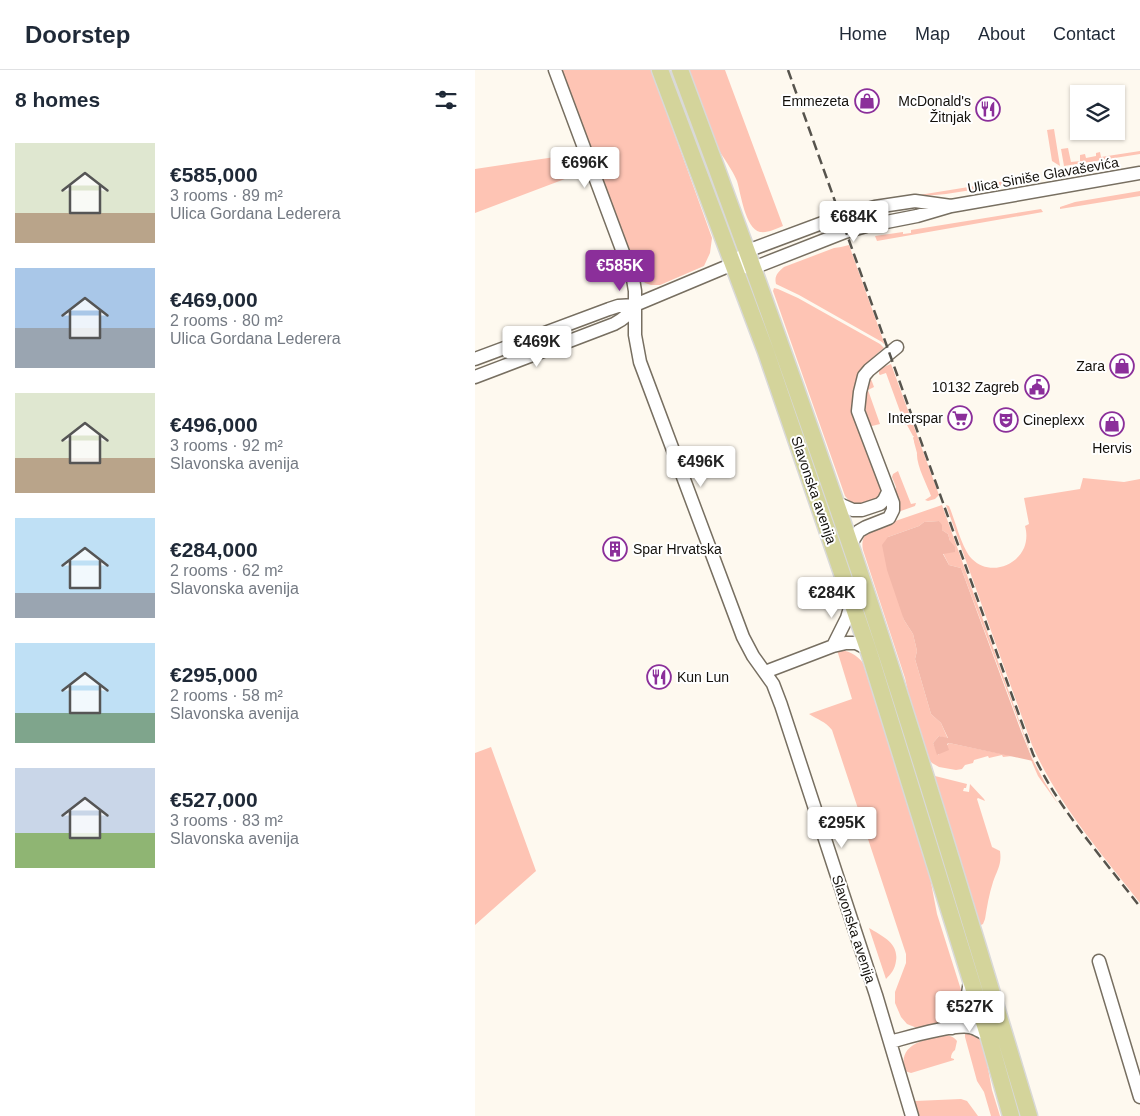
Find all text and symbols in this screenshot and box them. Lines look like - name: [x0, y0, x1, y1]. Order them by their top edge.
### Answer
- text: Doorstep: [25, 21, 130, 48]
- text: Home: [839, 24, 887, 44]
- text: Map: [915, 24, 950, 44]
- text: About: [978, 24, 1025, 44]
- text: Contact: [1053, 24, 1115, 44]
- map controls: [1070, 85, 1125, 140]
- button: layers: [1070, 85, 1125, 140]
- icon: filters: [432, 86, 460, 114]
- text: 8 homes: [15, 88, 100, 111]
- shop icon: Emmezeta: [854, 88, 880, 114]
- place label: Emmezeta: [782, 93, 849, 109]
- place label: McDonald's Žitnjak: [898, 93, 972, 125]
- restaurant icon: McDonald's Žitnjak: [975, 96, 1001, 122]
- pin: €696K: [550, 146, 620, 189]
- text: €696K: [561, 154, 609, 171]
- street label: Ulica Siniše Glavaševića: [966, 154, 1120, 196]
- icon: home: [55, 163, 115, 223]
- text: €585,000: [170, 163, 258, 186]
- text: 3 rooms · 89 m²: [170, 187, 283, 204]
- pin: €684K: [819, 200, 889, 243]
- text: Ulica Gordana Lederera: [170, 205, 341, 222]
- text: €684K: [830, 208, 878, 225]
- pin: €585K: [585, 250, 655, 292]
- text: €585K: [596, 257, 644, 274]
- icon: home: [55, 288, 115, 348]
- text: €469,000: [170, 288, 258, 311]
- text: 2 rooms · 80 m²: [170, 312, 283, 329]
- pin: €469K: [502, 326, 572, 368]
- text: Ulica Gordana Lederera: [170, 330, 341, 347]
- text: €469K: [513, 333, 561, 350]
- shop icon: Zara: [1109, 353, 1135, 379]
- place label: Zara: [1076, 358, 1105, 374]
- public building icon: 10132 Zagreb: [1024, 374, 1050, 400]
- place label: 10132 Zagreb: [932, 379, 1019, 395]
- supermarket icon: Interspar: [947, 405, 973, 431]
- theatre icon: Cineplexx: [993, 407, 1019, 433]
- place label: Interspar: [888, 410, 943, 426]
- shop icon: Hervis: [1099, 411, 1125, 437]
- place label: Cineplexx: [1023, 412, 1084, 428]
- icon: home: [55, 413, 115, 473]
- text: €496,000: [170, 413, 258, 436]
- street label: Slavonska avenija: [788, 434, 840, 546]
- text: 3 rooms · 92 m²: [170, 437, 283, 454]
- place label: Hervis: [1092, 440, 1132, 456]
- pin: €496K: [666, 446, 736, 488]
- text: €496K: [677, 453, 725, 470]
- text: Slavonska avenija: [170, 455, 299, 472]
- building icon: Spar Hrvatska: [602, 536, 628, 562]
- icon: home: [55, 538, 115, 598]
- text: €284,000: [170, 538, 258, 561]
- place label: Spar Hrvatska: [633, 541, 722, 557]
- text: 2 rooms · 62 m²: [170, 562, 283, 579]
- pin: €284K: [797, 576, 867, 619]
- text: Slavonska avenija: [170, 580, 299, 597]
- text: €284K: [808, 584, 856, 601]
- icon: home: [55, 663, 115, 723]
- text: €295,000: [170, 663, 258, 686]
- restaurant icon: Kun Lun: [646, 664, 672, 690]
- place label: Kun Lun: [677, 669, 729, 685]
- text: 2 rooms · 58 m²: [170, 687, 283, 704]
- text: Slavonska avenija: [170, 705, 299, 722]
- icon: home: [55, 788, 115, 848]
- text: €527,000: [170, 788, 258, 811]
- pin: €295K: [807, 806, 877, 849]
- text: 3 rooms · 83 m²: [170, 812, 283, 829]
- text: €295K: [818, 814, 866, 831]
- text: Slavonska avenija: [170, 830, 299, 847]
- street label: Slavonska avenija: [829, 873, 879, 985]
- pin: €527K: [935, 990, 1005, 1033]
- text: €527K: [946, 998, 994, 1015]

